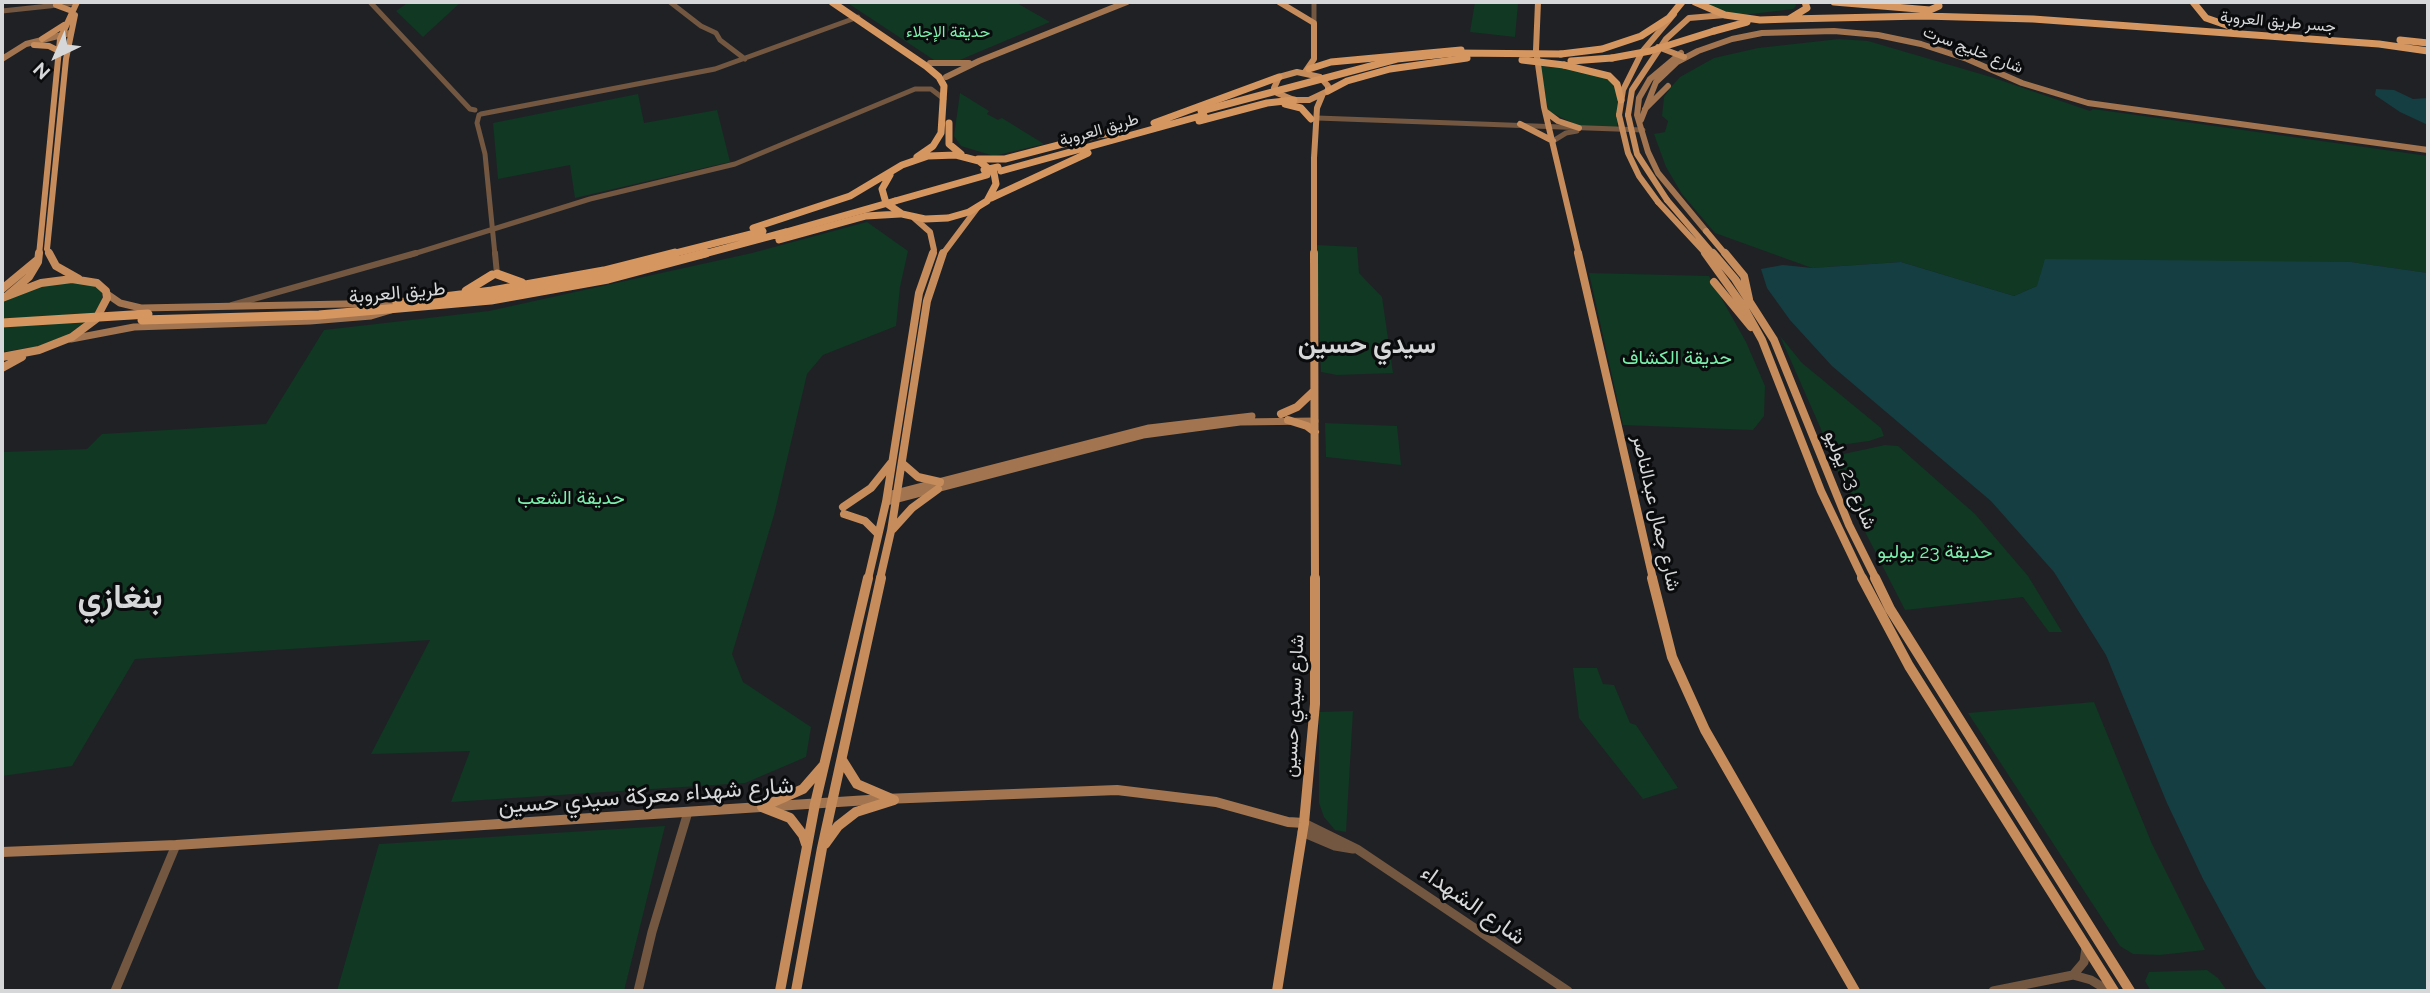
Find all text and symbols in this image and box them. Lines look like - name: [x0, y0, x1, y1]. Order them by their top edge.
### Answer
- street label: جسر طريق العروبة: [2219, 7, 2337, 37]
- north arrow: [21, 21, 91, 91]
- park label: حديقة الإجلاء: [906, 22, 990, 42]
- street label: شارع خليج سرت: [1920, 22, 2026, 78]
- text: N: [29, 58, 54, 84]
- street label: طريق العروبة: [1057, 110, 1141, 150]
- street label: طريق العروبة: [348, 277, 446, 309]
- district label: سيدي حسين: [1298, 329, 1436, 361]
- park label: حديقة الكشاف: [1622, 347, 1732, 369]
- street label: شارع 23 يوليو: [1819, 427, 1881, 533]
- street label: شارع جمال عبدالناصر: [1627, 433, 1685, 593]
- park label: حديقة الشعب: [517, 487, 625, 509]
- park label: حديقة 23 يوليو: [1877, 541, 1993, 563]
- district label: بنغازي: [78, 578, 162, 618]
- street label: شارع سيدي حسين: [1279, 634, 1309, 778]
- street label: شارع شهداء معركة سيدي حسين: [497, 772, 795, 820]
- street label: شارع الشهداء: [1415, 859, 1531, 951]

